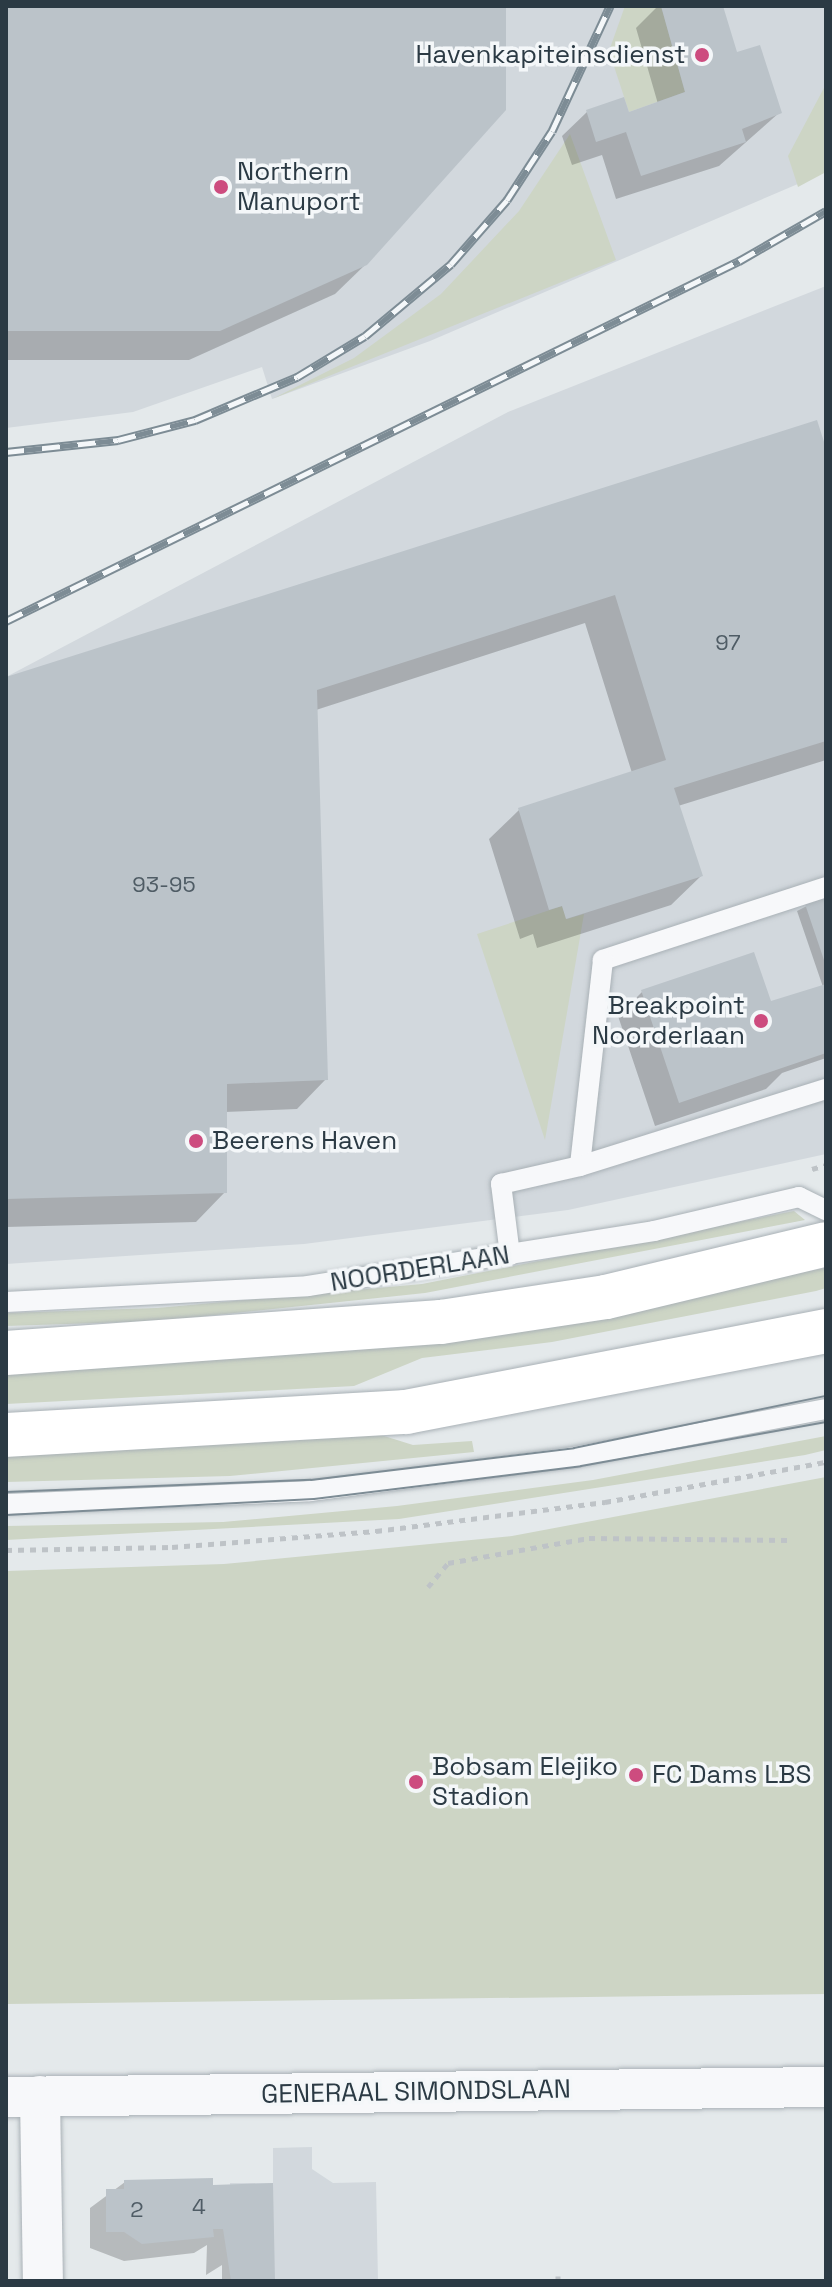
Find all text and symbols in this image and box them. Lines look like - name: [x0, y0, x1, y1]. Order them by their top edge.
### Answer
- place label: Havenkapiteinsdienst: [415, 39, 686, 71]
- marker: Havenkapiteinsdienst: [693, 46, 711, 64]
- place label: Northern Manuport: [237, 156, 361, 218]
- marker: Northern Manuport: [212, 178, 230, 196]
- house number: 97: [715, 630, 741, 656]
- house number: 93-95: [132, 872, 196, 898]
- place label: Breakpoint Noorderlaan: [592, 990, 745, 1052]
- marker: Breakpoint Noorderlaan: [752, 1012, 770, 1030]
- place label: Beerens Haven: [212, 1125, 397, 1157]
- marker: Beerens Haven: [187, 1132, 205, 1150]
- street label: NOORDERLAAN: [328, 1239, 512, 1299]
- place label: Bobsam Elejiko Stadion: [432, 1751, 618, 1812]
- place label: FC Dams LBS: [652, 1759, 811, 1791]
- marker: FC Dams LBS: [627, 1766, 645, 1784]
- marker: Bobsam Elejiko Stadion: [407, 1773, 425, 1791]
- street label: GENERAAL SIMONDSLAAN: [260, 2074, 572, 2110]
- house number: 4: [192, 2194, 206, 2220]
- house number: 2: [130, 2197, 144, 2223]

